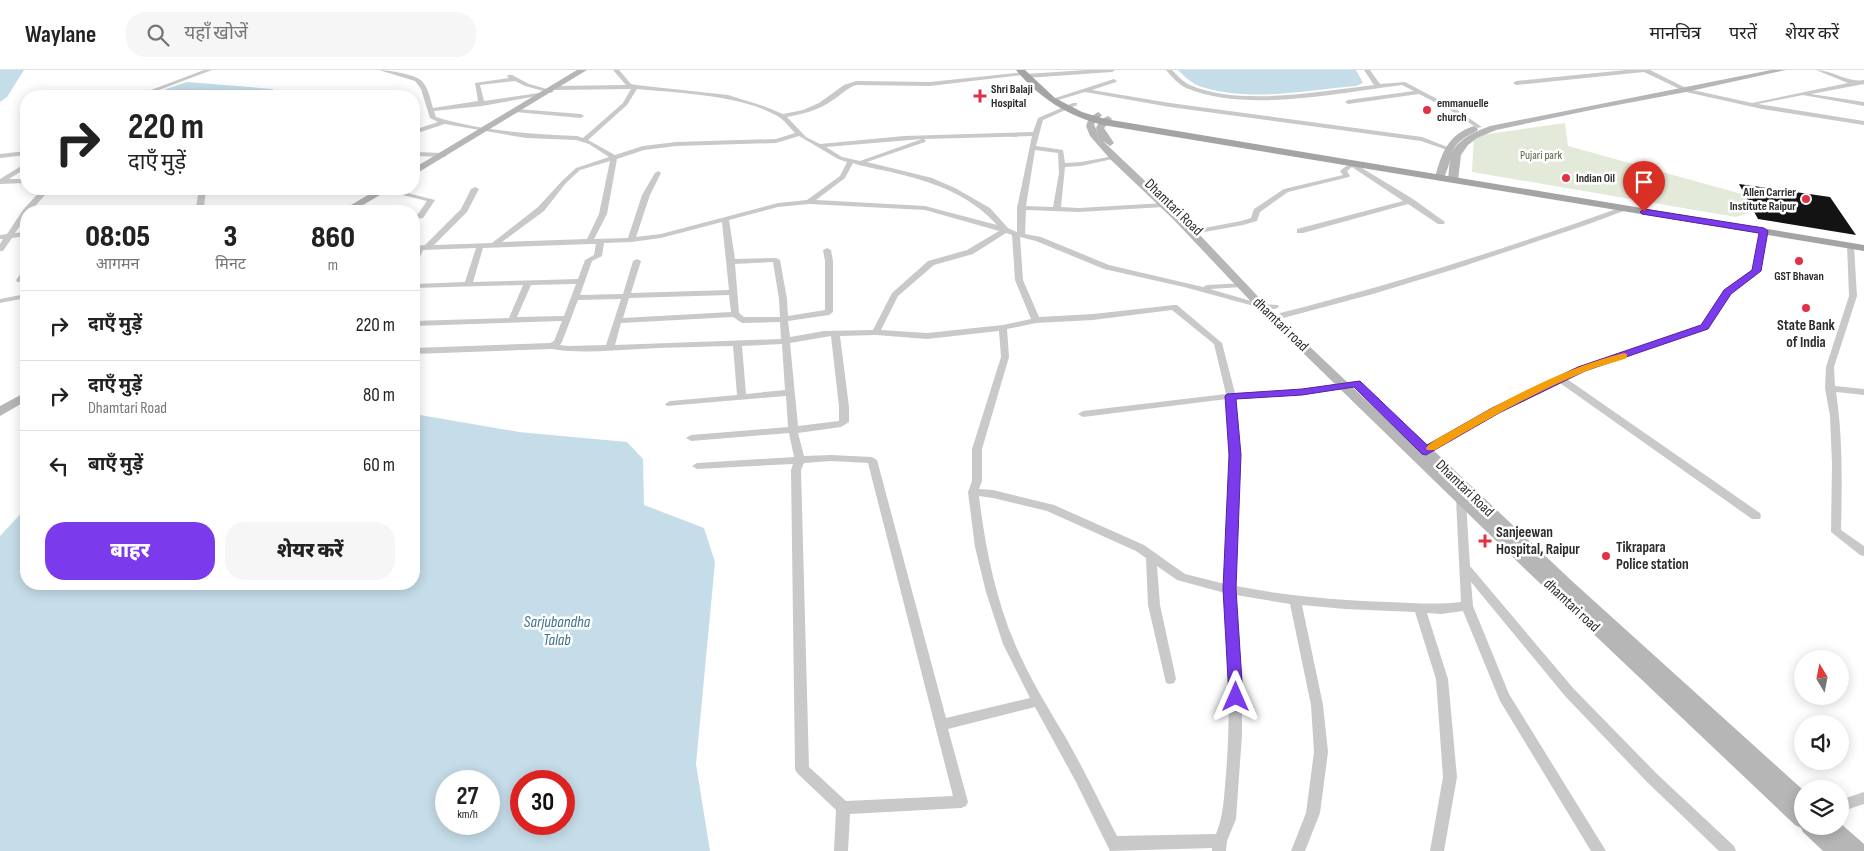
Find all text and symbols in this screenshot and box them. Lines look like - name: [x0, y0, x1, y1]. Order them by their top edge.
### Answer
- search box: [126, 12, 476, 57]
- text: Waylane: [25, 20, 96, 49]
- icon: search: [144, 21, 172, 49]
- text: यहाँ खोजें: [184, 22, 248, 45]
- text: मानचित्र: [1650, 23, 1701, 44]
- text: परतें: [1729, 23, 1757, 44]
- text: शेयर करें: [1785, 23, 1839, 44]
- place label: Shri Balaji Hospital: [991, 82, 1033, 111]
- marker: Shri Balaji Hospital: [973, 89, 987, 103]
- place label: emmanuelle church: [1437, 96, 1489, 125]
- marker: emmanuelle church: [1421, 104, 1433, 116]
- text: 220 m: [128, 106, 204, 149]
- icon: right: [45, 110, 110, 175]
- park label: Pujari park: [1520, 148, 1562, 163]
- text: दाएँ मुड़ें: [128, 149, 186, 176]
- pin: [1623, 161, 1665, 212]
- icon: arrive: [1630, 168, 1658, 196]
- place label: Indian Oil: [1576, 171, 1615, 186]
- marker: Indian Oil: [1560, 172, 1572, 184]
- street label: Dhamtari Road: [1140, 175, 1207, 240]
- place label: Allen Carrier Institute Raipur: [1730, 185, 1796, 214]
- marker: Allen Carrier Institute Raipur: [1800, 193, 1812, 205]
- text: 08:05: [85, 219, 150, 255]
- text: 3: [224, 219, 237, 255]
- text: 860: [311, 220, 355, 256]
- text: आगमन: [96, 255, 139, 274]
- text: मिनट: [215, 255, 246, 274]
- marker: GST Bhavan: [1793, 255, 1805, 267]
- text: m: [328, 256, 338, 275]
- place label: GST Bhavan: [1774, 269, 1824, 284]
- street label: dhamtari road: [1249, 293, 1313, 356]
- marker: State Bank of India: [1800, 302, 1812, 314]
- icon: right: [45, 312, 73, 340]
- text: दाएँ मुड़ें: [88, 313, 142, 336]
- text: 220 m: [356, 314, 395, 337]
- place label: State Bank of India: [1777, 316, 1836, 352]
- text: दाएँ मुड़ें: [88, 374, 142, 397]
- icon: right: [45, 382, 73, 410]
- text: 80 m: [363, 384, 395, 407]
- text: Dhamtari Road: [88, 399, 167, 418]
- icon: left: [45, 452, 73, 480]
- text: बाएँ मुड़ें: [88, 453, 143, 476]
- text: 60 m: [363, 454, 395, 477]
- street label: Dhamtari Road: [1431, 456, 1498, 521]
- button: बाहर: [45, 522, 215, 580]
- button: शेयर करें: [225, 522, 395, 580]
- place label: Sanjeewan Hospital, Raipur: [1496, 523, 1580, 559]
- marker: Sanjeewan Hospital, Raipur: [1478, 534, 1492, 548]
- place label: Tikrapara Police station: [1616, 538, 1689, 574]
- marker: Tikrapara Police station: [1600, 550, 1612, 562]
- street label: dhamtari road: [1539, 574, 1604, 636]
- water label: Sarjubandha Talab: [524, 613, 591, 650]
- north arrow: [1794, 650, 1849, 705]
- map controls: [1794, 650, 1849, 835]
- position arrow: [1209, 670, 1261, 722]
- button: sound: [1794, 715, 1849, 770]
- speed limit sign: 30: [510, 770, 575, 835]
- button: layers: [1794, 780, 1849, 835]
- text: 27: [457, 781, 478, 812]
- text: km/h: [457, 807, 478, 822]

